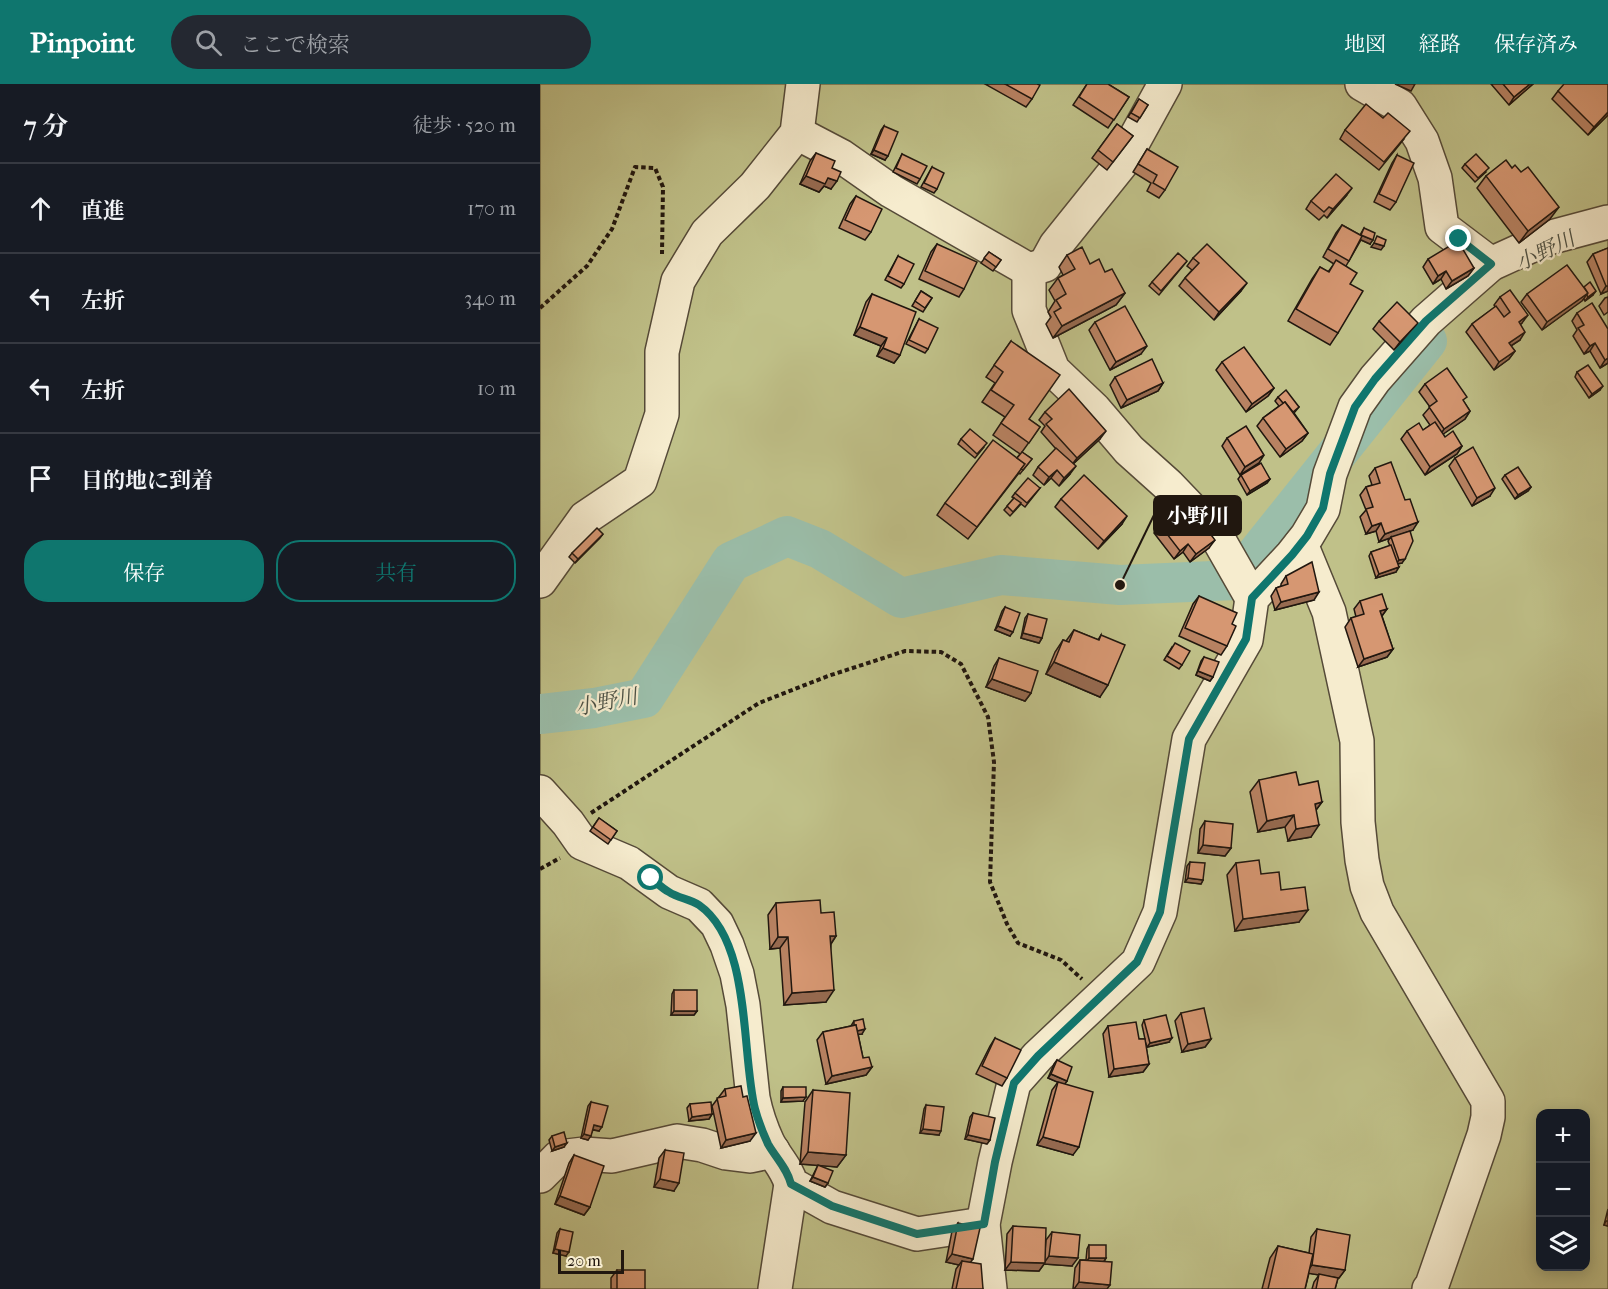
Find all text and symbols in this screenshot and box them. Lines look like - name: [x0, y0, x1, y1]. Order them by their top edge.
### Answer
- search box: [171, 15, 591, 69]
- text: Pinpoint: [30, 26, 135, 59]
- icon: search: [192, 26, 225, 59]
- text: ここで検索: [240, 32, 350, 58]
- text: 地図: [1344, 32, 1386, 56]
- text: 経路: [1419, 32, 1461, 56]
- text: 保存済み: [1494, 32, 1578, 56]
- text: 7 分: [24, 111, 68, 142]
- text: 徒歩 · 520 m: [413, 114, 516, 137]
- icon: ahead: [24, 192, 57, 225]
- text: 170 m: [467, 197, 516, 220]
- text: 直進: [81, 198, 125, 224]
- route end: [1445, 225, 1471, 251]
- water label: 小野川: [1511, 226, 1580, 276]
- icon: left: [24, 282, 57, 315]
- text: 340 m: [464, 287, 516, 310]
- text: 左折: [81, 288, 125, 314]
- icon: left: [24, 372, 57, 405]
- text: 10 m: [477, 377, 516, 400]
- text: 左折: [81, 378, 125, 404]
- icon: arrive: [24, 462, 57, 495]
- text: 目的地に到着: [81, 468, 213, 494]
- callout: 小野川: [1154, 496, 1241, 535]
- text: 小野川: [1167, 504, 1230, 528]
- button: 保存: [24, 540, 264, 602]
- button: 共有: [276, 540, 516, 602]
- water label: 小野川: [573, 684, 641, 720]
- route start: [637, 864, 663, 890]
- map controls: [1536, 1109, 1590, 1271]
- button: +: [1536, 1109, 1590, 1163]
- button: −: [1536, 1163, 1590, 1217]
- button: layers: [1536, 1217, 1590, 1271]
- scale bar: [558, 1247, 624, 1274]
- text: 20 m: [567, 1251, 601, 1270]

